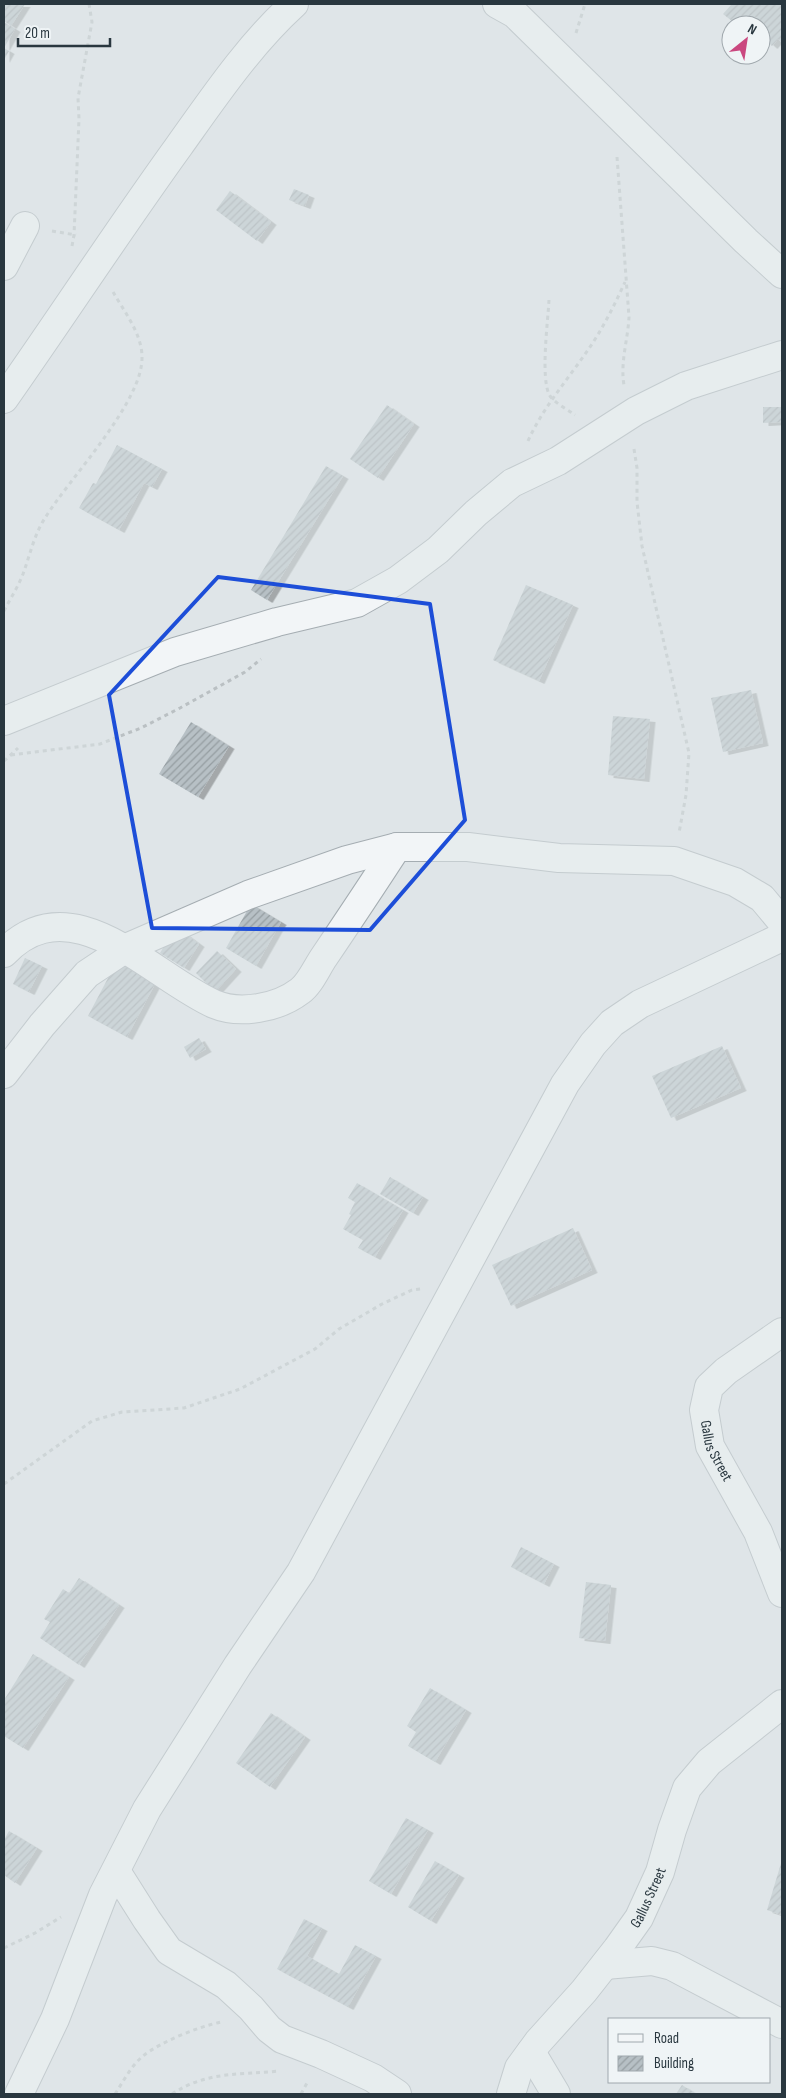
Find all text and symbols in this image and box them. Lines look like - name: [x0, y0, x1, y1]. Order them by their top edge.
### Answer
- scale bar: [18, 15, 110, 47]
- north arrow: [721, 15, 771, 65]
- text: N: [745, 20, 760, 38]
- text: 20 m: [25, 24, 50, 43]
- street label: Gallus Street: [696, 1419, 737, 1485]
- street label: Gallus Street: [626, 1865, 671, 1932]
- legend: [608, 2018, 771, 2083]
- text: Road: [654, 2029, 679, 2048]
- text: Building: [654, 2054, 694, 2073]

